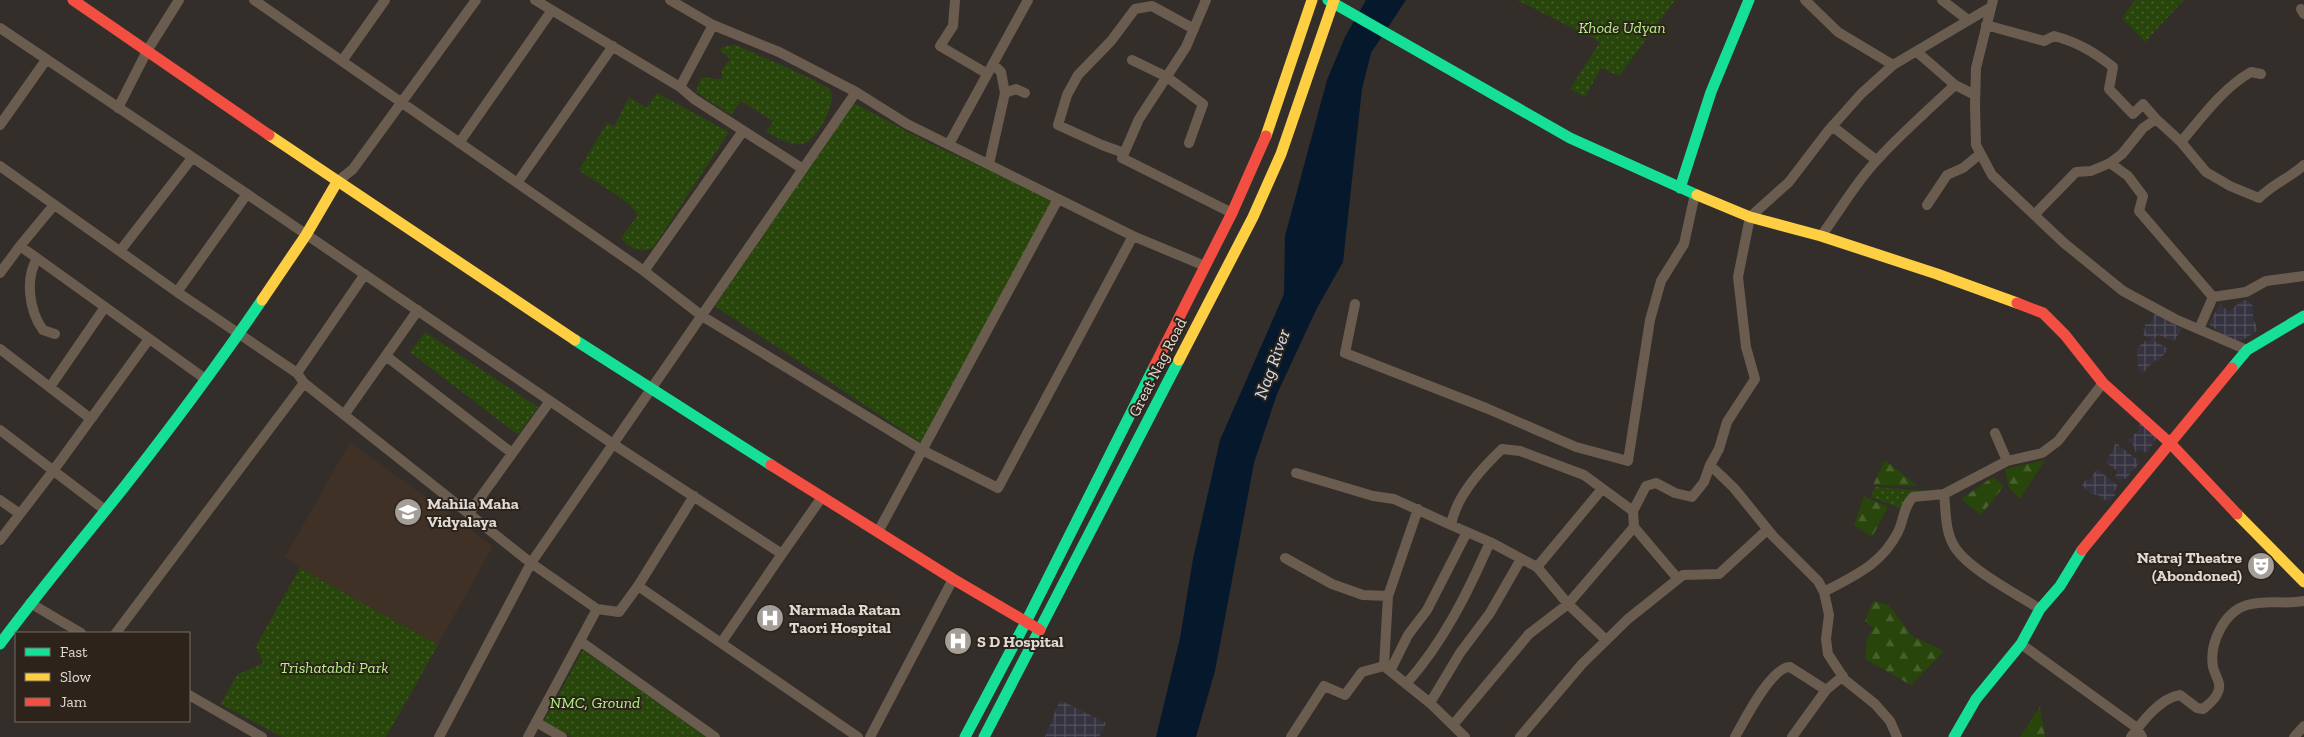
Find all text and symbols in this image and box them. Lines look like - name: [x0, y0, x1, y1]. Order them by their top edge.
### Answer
- park label: Khode Udyan: [1578, 18, 1666, 37]
- street label: Great Nag Road: [1124, 314, 1191, 420]
- water label: Nag River: [1249, 325, 1295, 402]
- place label: Mahila Maha Vidyalaya: [427, 494, 519, 531]
- school or university icon: Mahila Maha Vidyalaya: [393, 497, 423, 527]
- place label: Natraj Theatre (Abondoned): [2137, 548, 2242, 585]
- theatre icon: Natraj Theatre (Abondoned): [2246, 551, 2276, 581]
- place label: Narmada Ratan Taori Hospital: [789, 600, 901, 637]
- hospital icon: Narmada Ratan Taori Hospital: [755, 603, 785, 633]
- hospital icon: S D Hospital: [943, 626, 973, 656]
- legend: [15, 632, 190, 722]
- place label: S D Hospital: [977, 632, 1064, 651]
- text: Fast: [60, 643, 88, 661]
- park label: Trishatabdi Park: [280, 658, 388, 677]
- text: Slow: [60, 668, 92, 686]
- text: Jam: [60, 693, 87, 711]
- park label: NMC, Ground: [550, 693, 640, 712]

